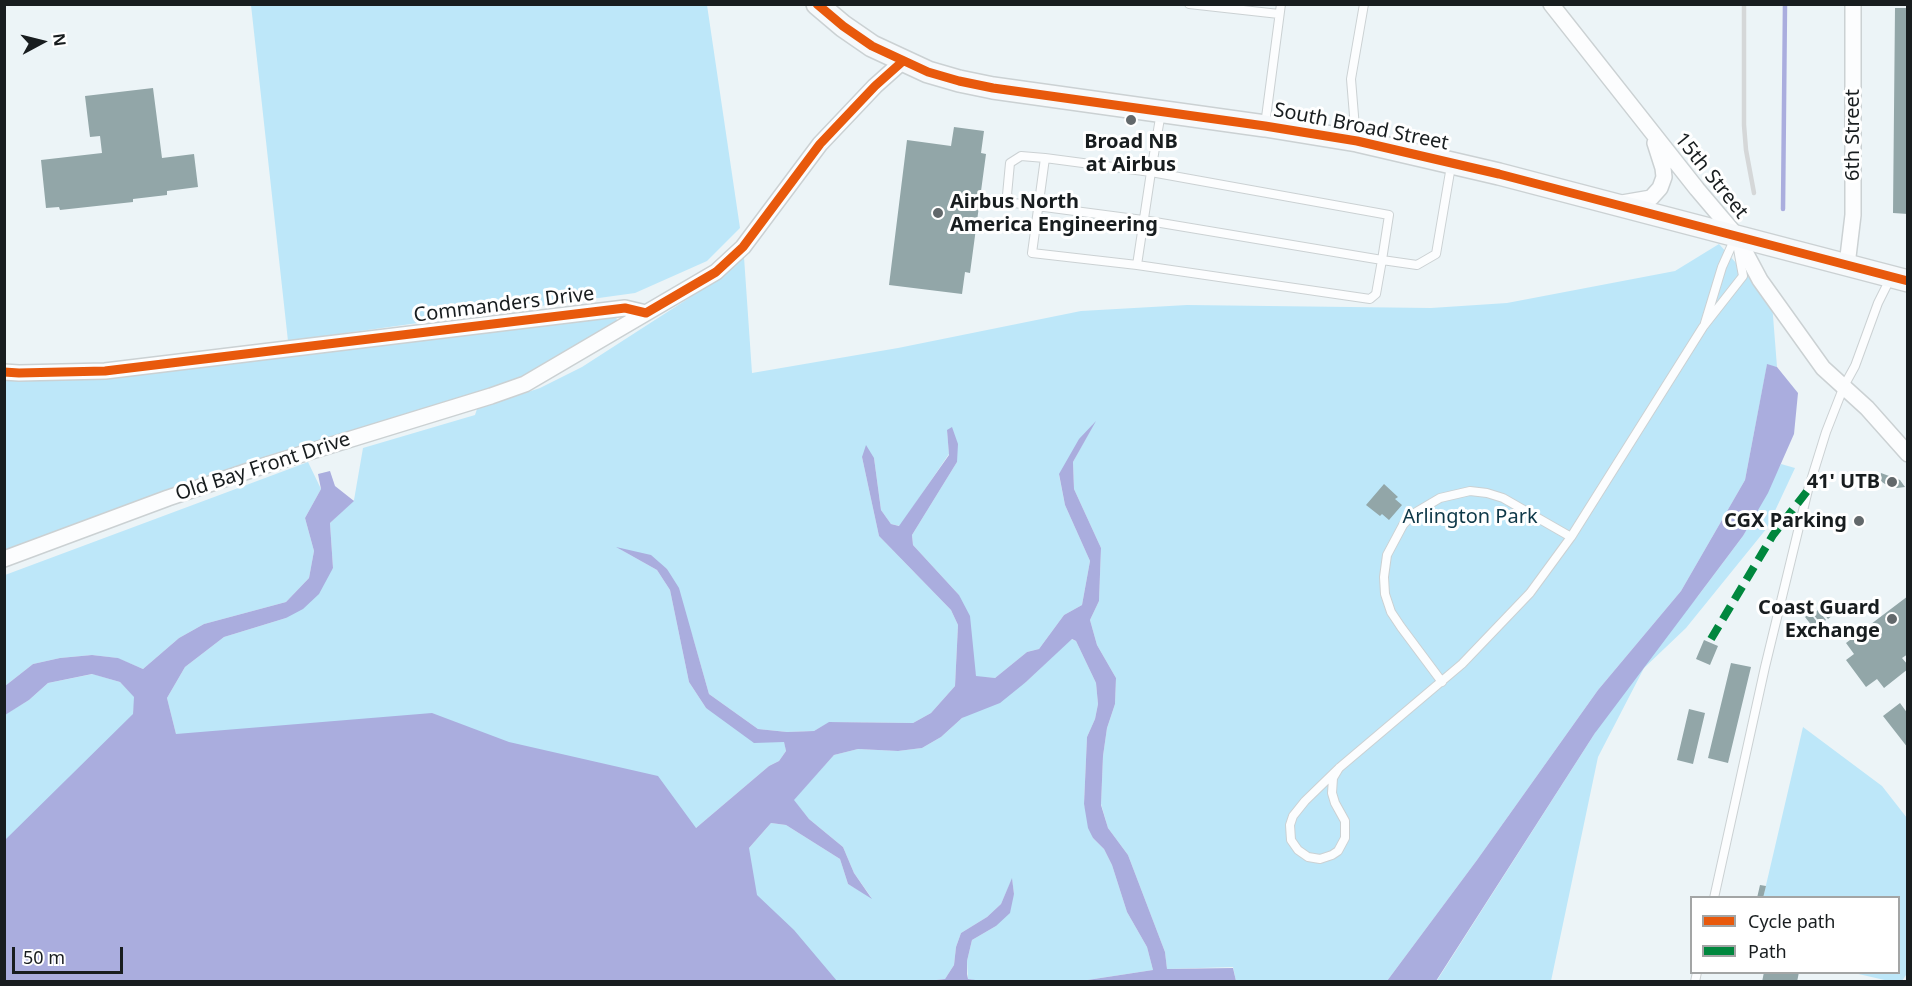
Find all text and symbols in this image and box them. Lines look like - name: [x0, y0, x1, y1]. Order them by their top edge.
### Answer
- north arrow: [12, 12, 72, 72]
- text: N: [48, 32, 72, 48]
- street label: 6th Street: [1841, 89, 1865, 181]
- street label: South Broad Street: [1271, 98, 1451, 156]
- marker: Broad NB at Airbus: [1124, 113, 1138, 127]
- street label: 15th Street: [1669, 128, 1753, 224]
- place label: Broad NB at Airbus: [1084, 130, 1178, 177]
- place label: Airbus North America Engineering: [950, 190, 1158, 237]
- marker: Airbus North America Engineering: [931, 206, 945, 220]
- street label: Commanders Drive: [412, 282, 596, 328]
- street label: Old Bay Front Drive: [173, 427, 353, 507]
- place label: 41' UTB: [1807, 470, 1880, 494]
- marker: 41' UTB: [1885, 475, 1899, 489]
- park label: Arlington Park: [1402, 505, 1538, 529]
- place label: CGX Parking: [1724, 509, 1847, 533]
- marker: CGX Parking: [1852, 514, 1866, 528]
- place label: Coast Guard Exchange: [1758, 596, 1880, 643]
- marker: Coast Guard Exchange: [1885, 612, 1899, 626]
- legend: [1690, 896, 1900, 974]
- text: Cycle path: [1748, 909, 1835, 933]
- scale bar: [15, 935, 126, 973]
- text: Path: [1748, 939, 1787, 963]
- text: 50 m: [23, 945, 65, 969]

